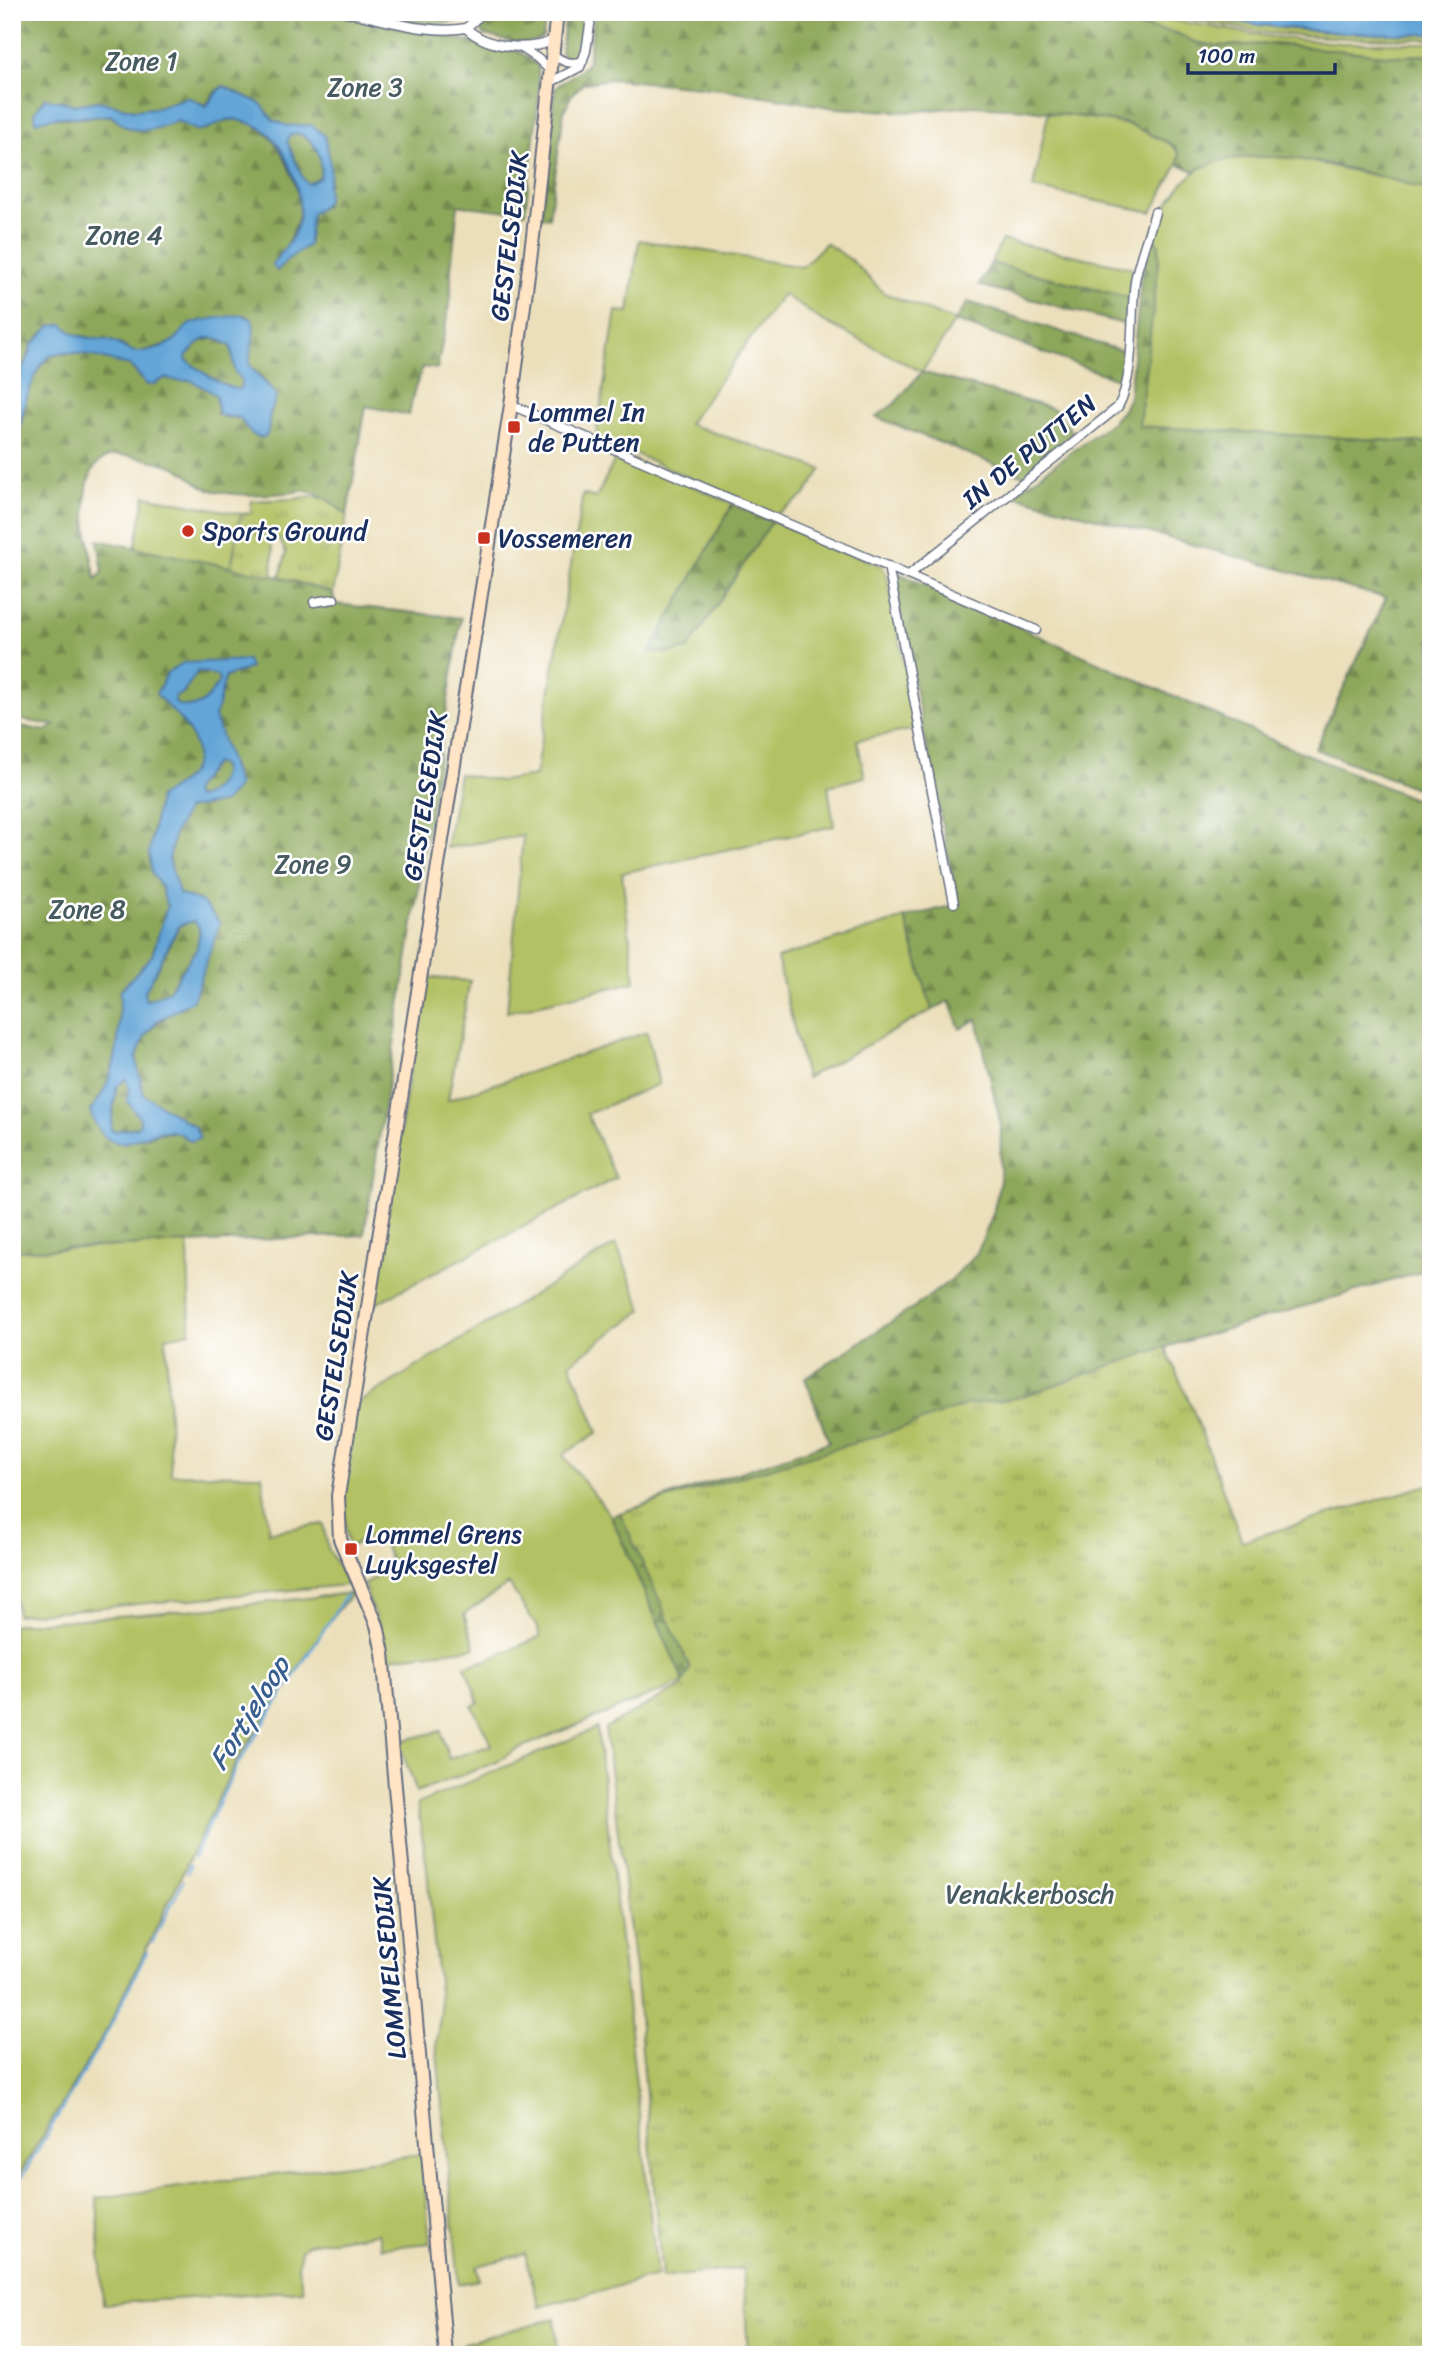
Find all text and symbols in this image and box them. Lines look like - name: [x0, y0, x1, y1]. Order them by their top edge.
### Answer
- scale bar: [1188, 32, 1334, 76]
- text: 100 m: [1198, 37, 1255, 75]
- park label: Zone 1: [105, 38, 177, 84]
- park label: Zone 3: [327, 64, 403, 110]
- street label: GESTELSEDIJK: [476, 147, 542, 324]
- park label: Zone 4: [85, 212, 163, 258]
- street label: IN DE PUTTEN: [950, 381, 1107, 521]
- place label: Lommel In de Putten: [528, 389, 645, 465]
- marker: Lommel In de Putten: [506, 419, 522, 435]
- place label: Sports Ground: [202, 508, 369, 554]
- place label: Vossemeren: [498, 515, 632, 561]
- marker: Sports Ground: [180, 523, 196, 539]
- marker: Vossemeren: [476, 530, 492, 546]
- street label: GESTELSEDIJK: [389, 707, 461, 884]
- park label: Zone 9: [274, 841, 352, 887]
- park label: Zone 8: [48, 886, 126, 932]
- street label: GESTELSEDIJK: [300, 1267, 372, 1444]
- place label: Lommel Grens Luyksgestel: [365, 1511, 522, 1587]
- marker: Lommel Grens Luyksgestel: [343, 1541, 359, 1557]
- water label: Fortjeloop: [195, 1644, 304, 1780]
- park label: Venakkerbosch: [946, 1871, 1114, 1917]
- street label: LOMMELSEDIJK: [358, 1874, 420, 2061]

